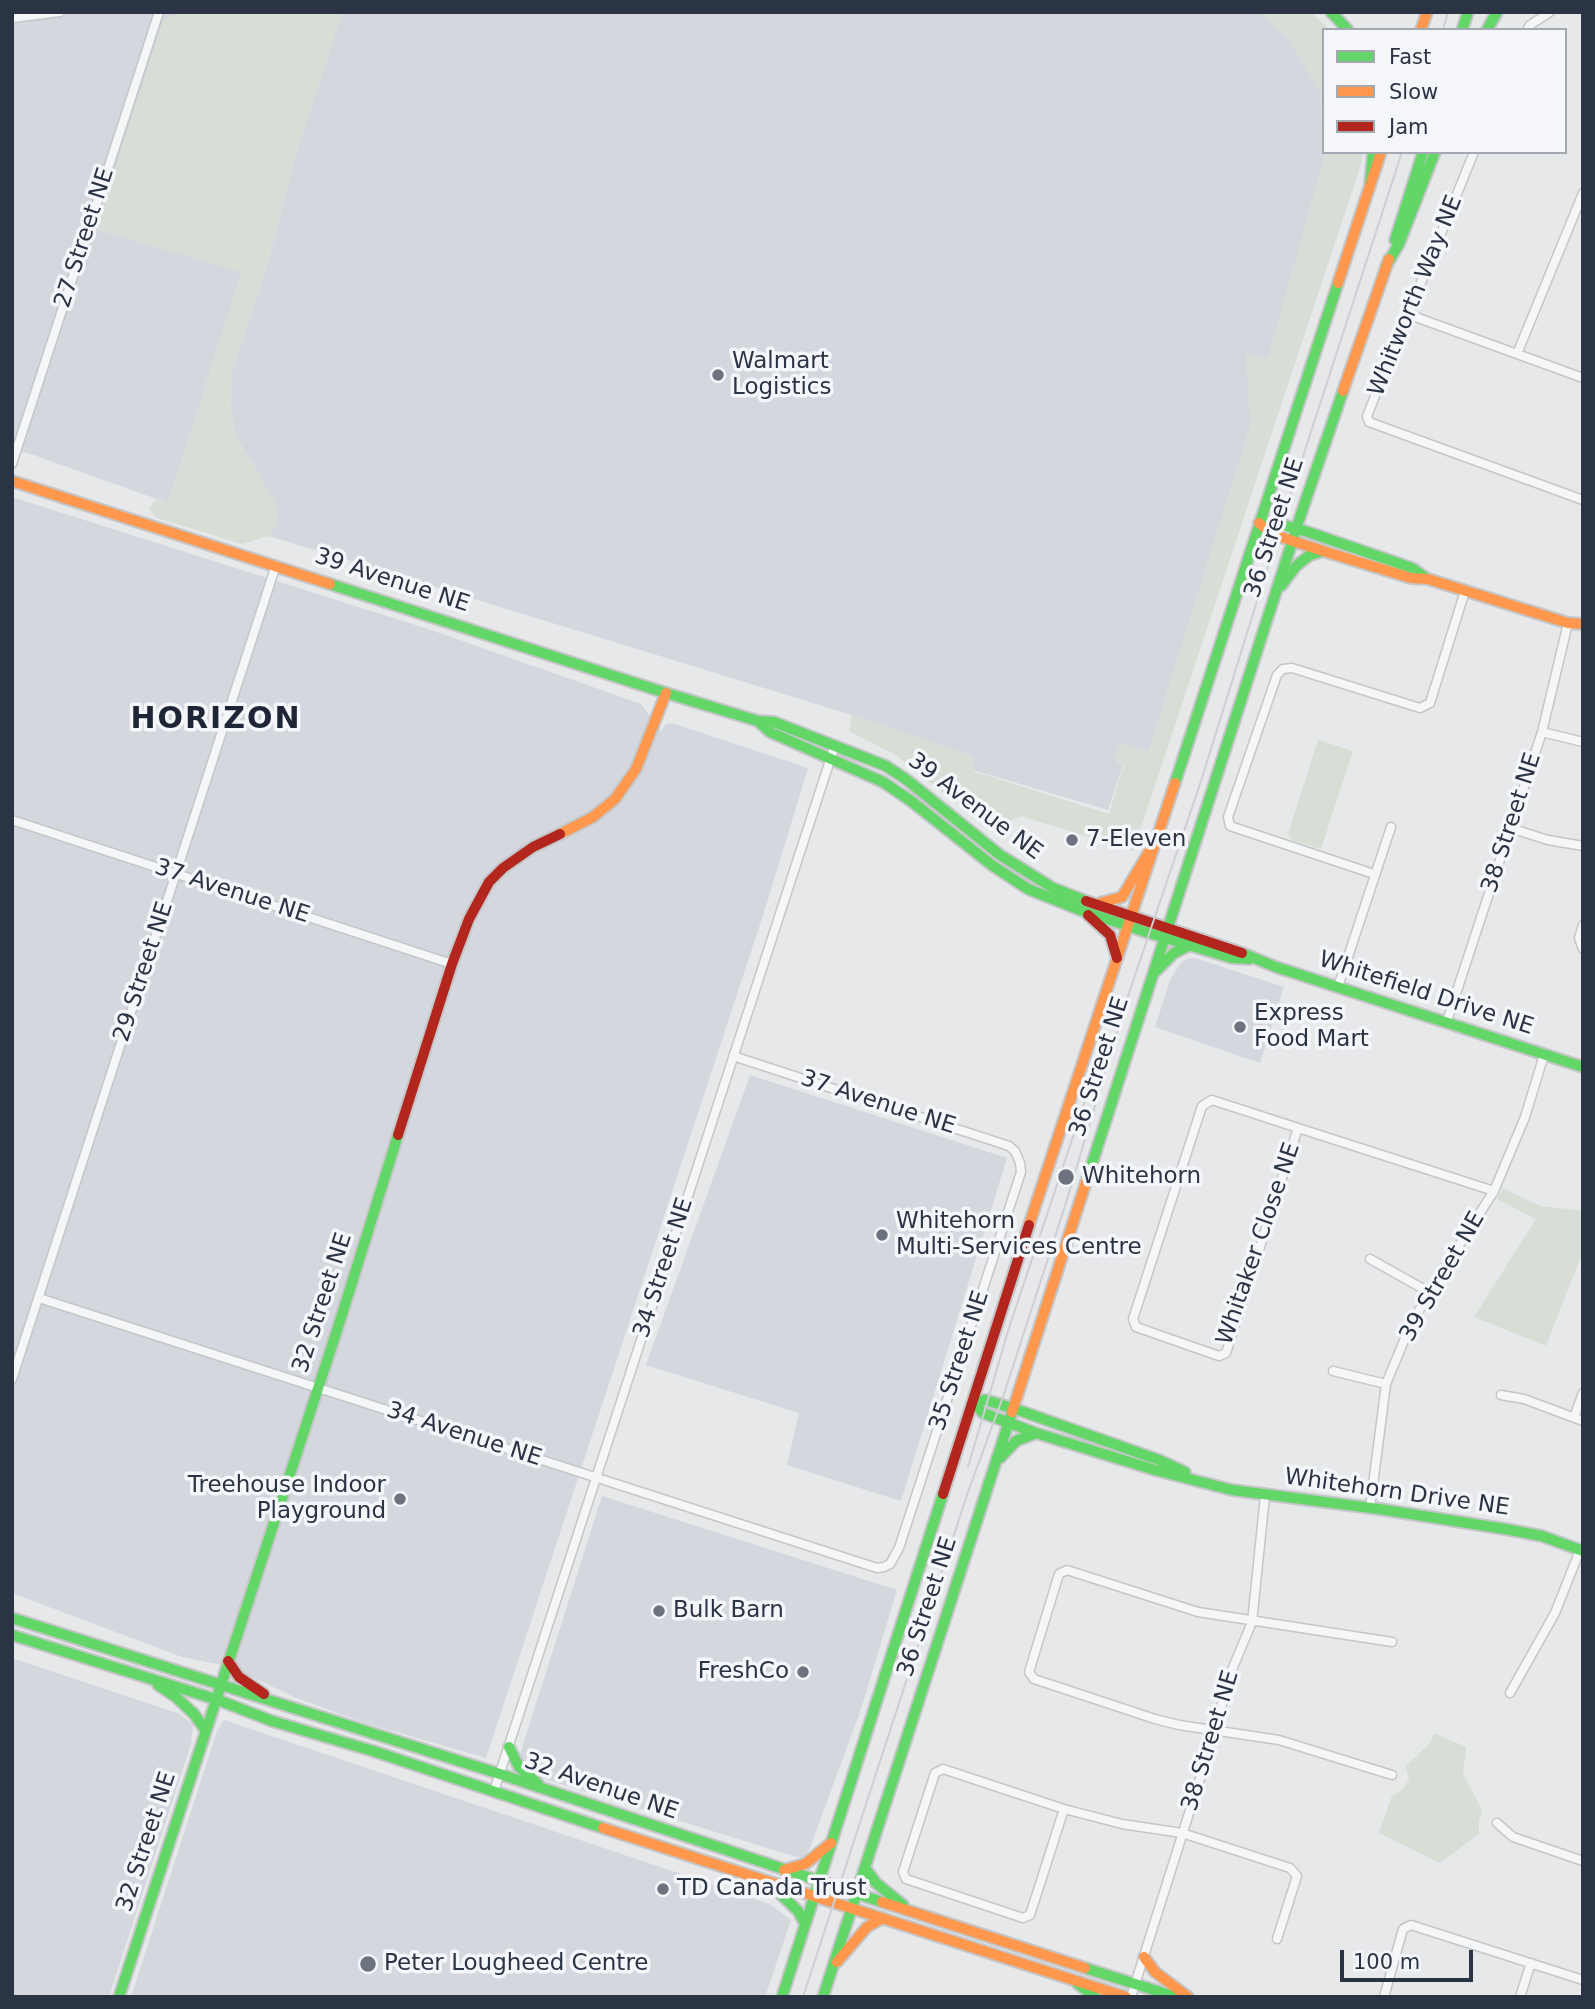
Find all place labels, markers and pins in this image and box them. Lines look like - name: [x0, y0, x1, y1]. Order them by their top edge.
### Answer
- place label: Walmart Logistics: [732, 348, 831, 402]
- marker: Walmart Logistics: [710, 367, 726, 383]
- place label: 7-Eleven: [1086, 826, 1186, 854]
- marker: 7-Eleven: [1064, 832, 1080, 848]
- place label: Express Food Mart: [1254, 1000, 1369, 1054]
- marker: Express Food Mart: [1232, 1019, 1248, 1035]
- place label: Whitehorn: [1082, 1163, 1201, 1191]
- marker: Whitehorn: [1056, 1167, 1076, 1187]
- place label: Whitehorn Multi-Services Centre: [896, 1208, 1142, 1262]
- marker: Whitehorn Multi-Services Centre: [874, 1227, 890, 1243]
- place label: Treehouse Indoor Playground: [188, 1472, 386, 1526]
- marker: Treehouse Indoor Playground: [392, 1491, 408, 1507]
- place label: Bulk Barn: [673, 1597, 784, 1625]
- marker: Bulk Barn: [651, 1603, 667, 1619]
- place label: FreshCo: [698, 1658, 789, 1686]
- marker: FreshCo: [795, 1664, 811, 1680]
- place label: TD Canada Trust: [677, 1875, 867, 1903]
- marker: TD Canada Trust: [655, 1881, 671, 1897]
- place label: Peter Lougheed Centre: [384, 1950, 648, 1978]
- marker: Peter Lougheed Centre: [358, 1954, 378, 1974]

